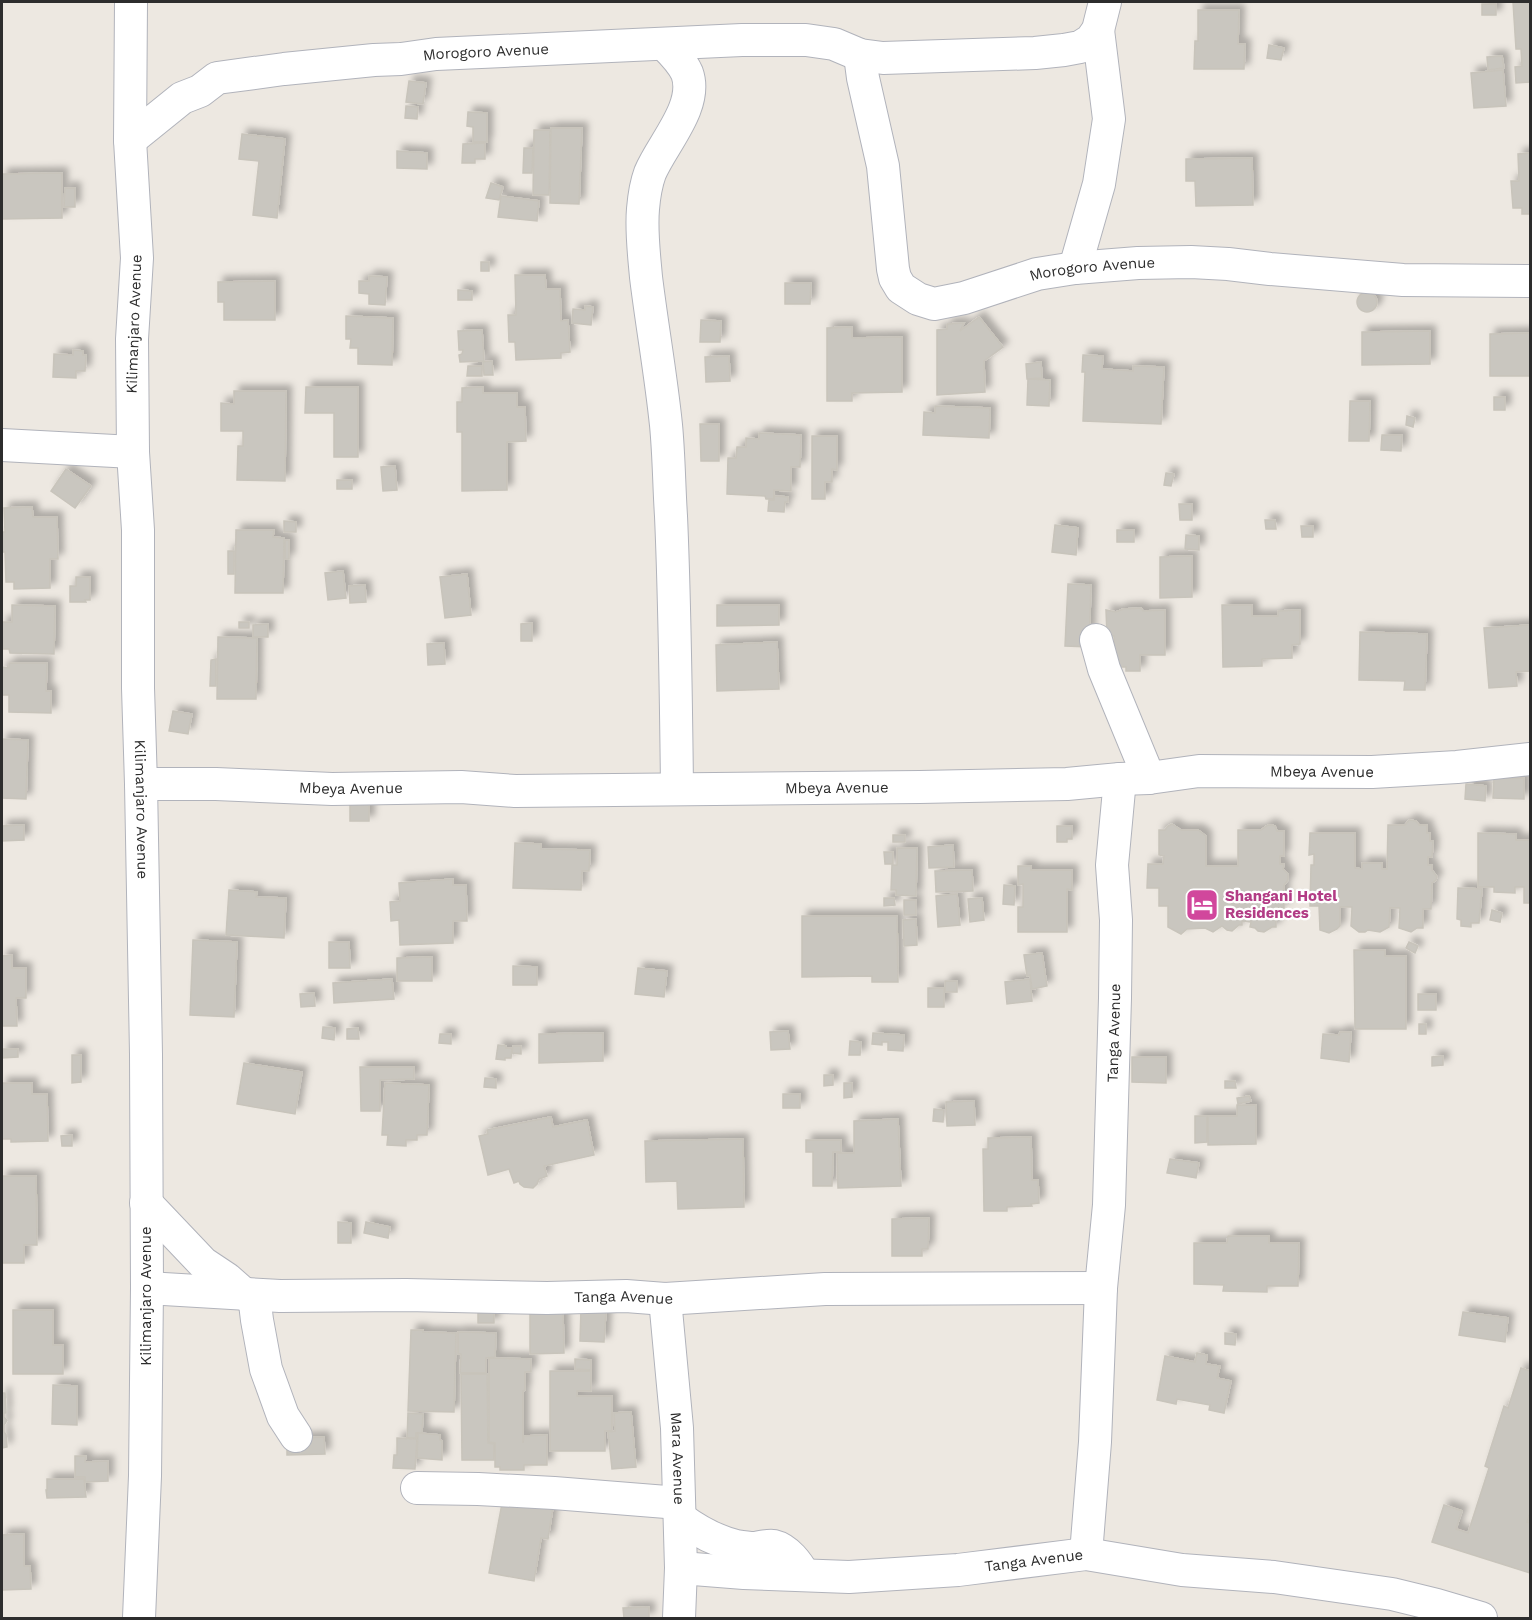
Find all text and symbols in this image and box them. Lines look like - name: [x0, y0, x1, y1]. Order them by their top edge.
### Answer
- street label: Morogoro Avenue: [422, 40, 549, 65]
- street label: Kilimanjaro Avenue: [123, 254, 145, 394]
- street label: Morogoro Avenue: [1027, 254, 1155, 285]
- street label: Kilimanjaro Avenue: [131, 739, 152, 879]
- street label: Mbeya Avenue: [1270, 762, 1374, 781]
- street label: Mbeya Avenue: [785, 778, 889, 797]
- street label: Mbeya Avenue: [299, 779, 403, 798]
- hotel icon: Shangani Hotel Residences: [1184, 887, 1220, 923]
- place label: Shangani Hotel Residences: [1225, 887, 1337, 922]
- street label: Tanga Avenue: [1104, 983, 1124, 1083]
- street label: Kilimanjaro Avenue: [137, 1226, 155, 1366]
- street label: Tanga Avenue: [574, 1287, 674, 1308]
- street label: Mara Avenue: [667, 1411, 688, 1505]
- street label: Tanga Avenue: [984, 1545, 1084, 1576]

